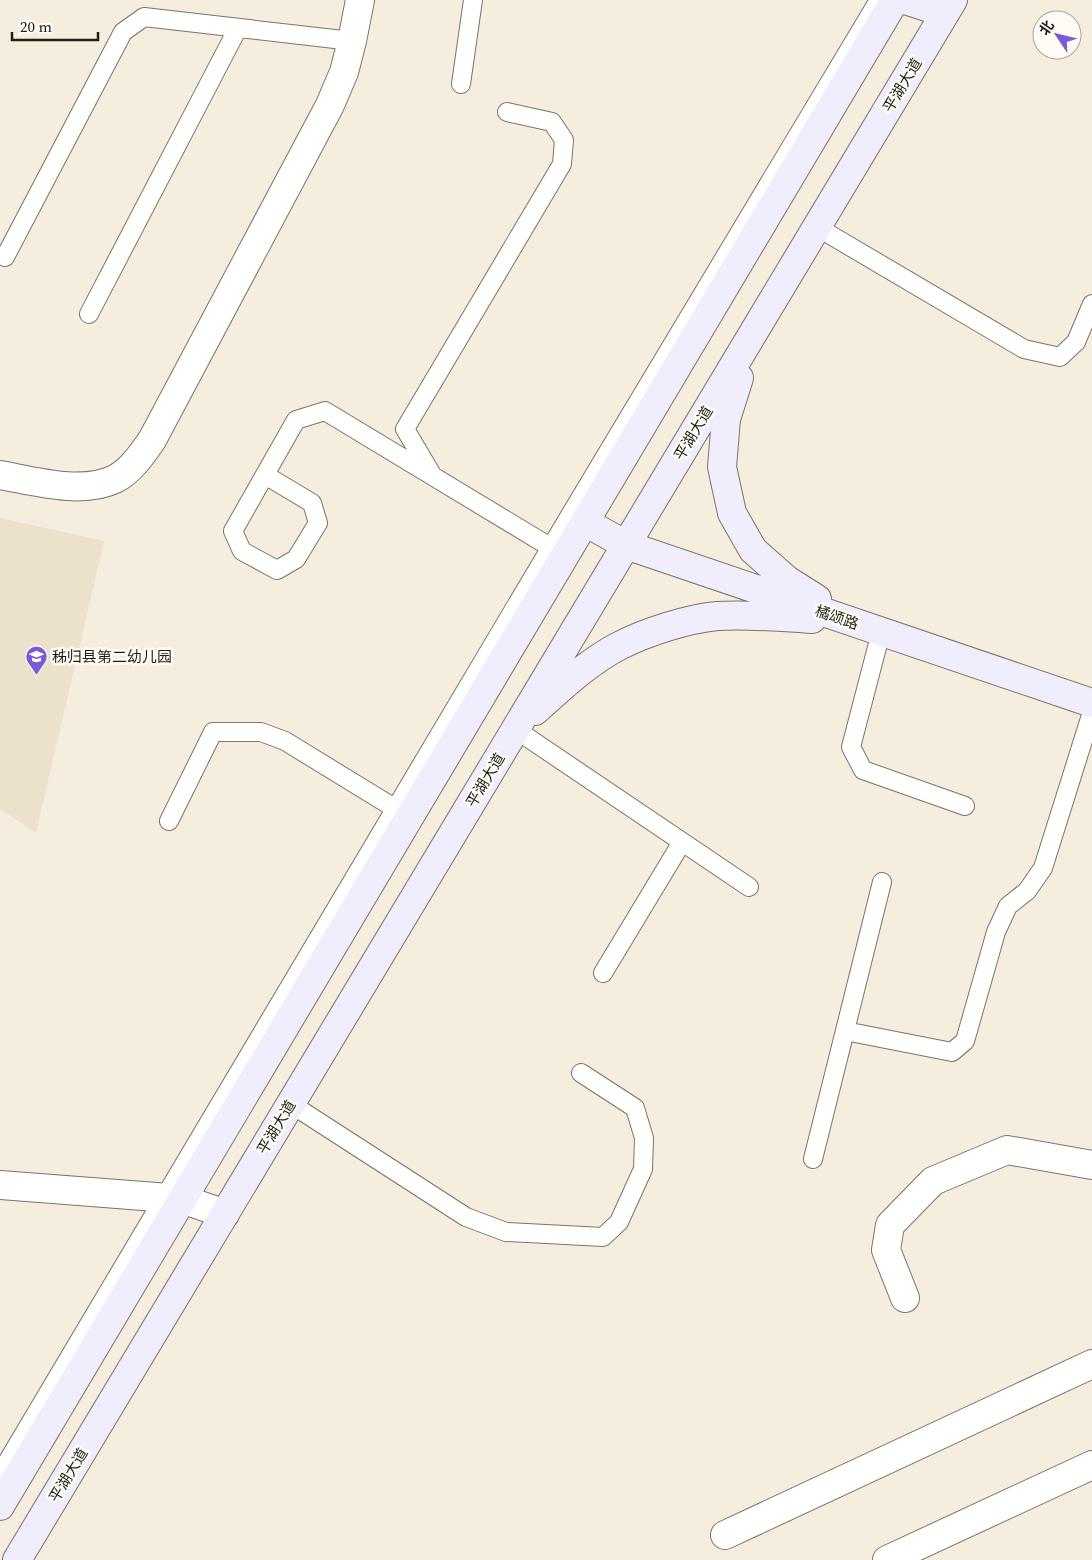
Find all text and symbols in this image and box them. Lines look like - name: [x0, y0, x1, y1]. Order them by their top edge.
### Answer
- scale bar: [12, 10, 99, 42]
- north arrow: [1032, 10, 1082, 60]
- text: 20 m: [20, 16, 52, 37]
- text: 北: [1034, 16, 1059, 39]
- street label: 平湖大道: [878, 54, 926, 116]
- street label: 平湖大道: [669, 402, 717, 464]
- street label: 橘颂路: [812, 600, 862, 634]
- school or university icon: 秭归县第二幼儿园: [24, 644, 48, 675]
- place label: 秭归县第二幼儿园: [52, 646, 172, 667]
- street label: 平湖大道: [461, 749, 509, 811]
- street label: 平湖大道: [252, 1096, 300, 1158]
- street label: 平湖大道: [44, 1444, 92, 1506]

